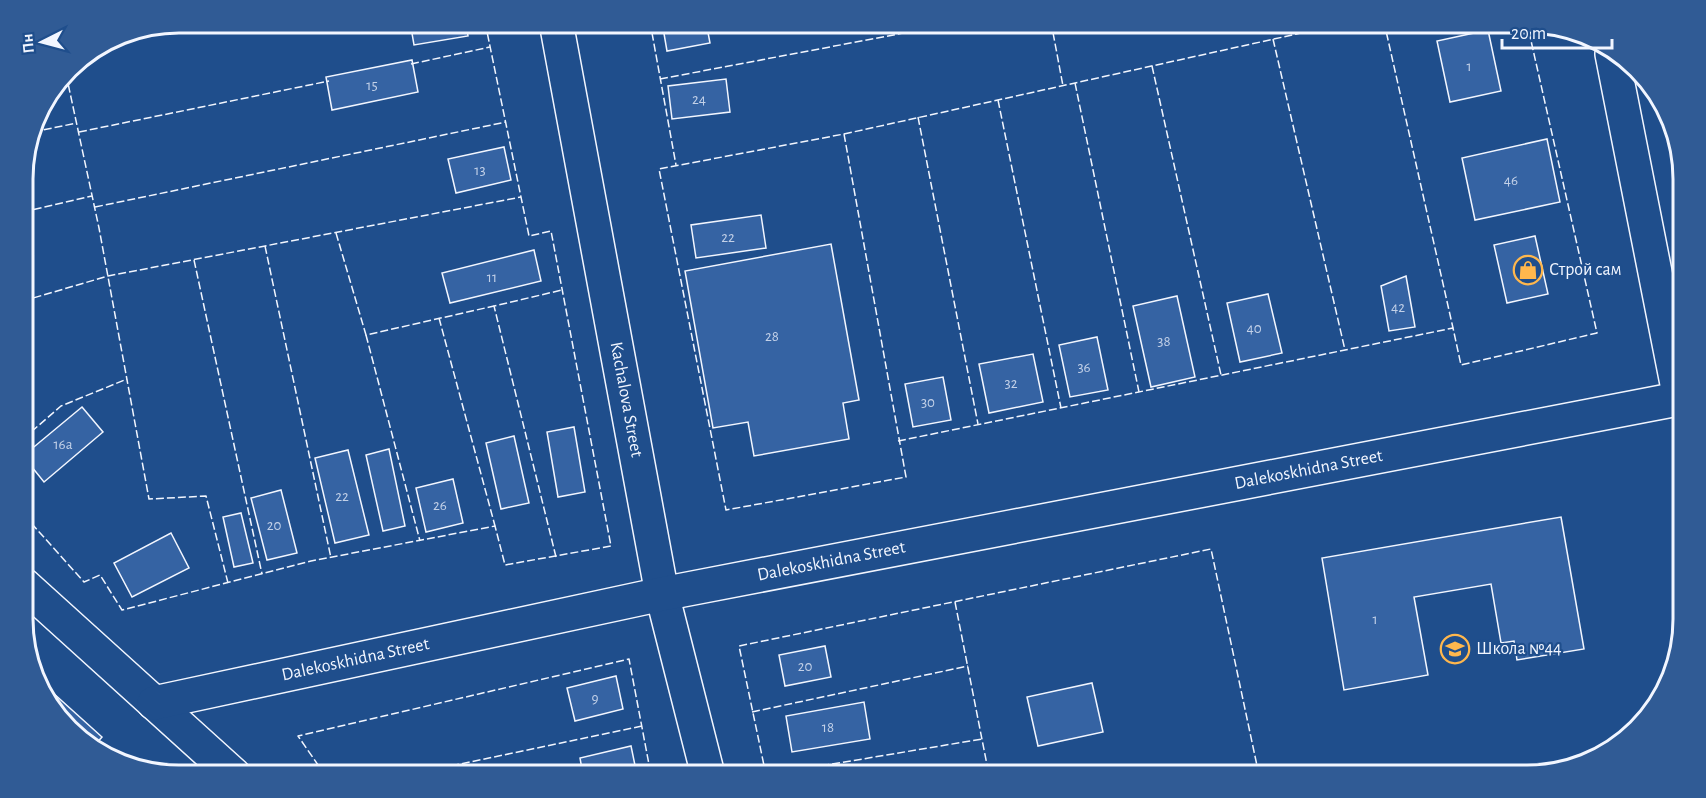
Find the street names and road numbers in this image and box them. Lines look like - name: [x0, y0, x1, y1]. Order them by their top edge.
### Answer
- street label: Kachalova Street: [606, 341, 645, 459]
- street label: Dalekoskhidna Street: [1233, 447, 1384, 493]
- street label: Dalekoskhidna Street: [756, 538, 907, 585]
- street label: Dalekoskhidna Street: [280, 635, 431, 684]

